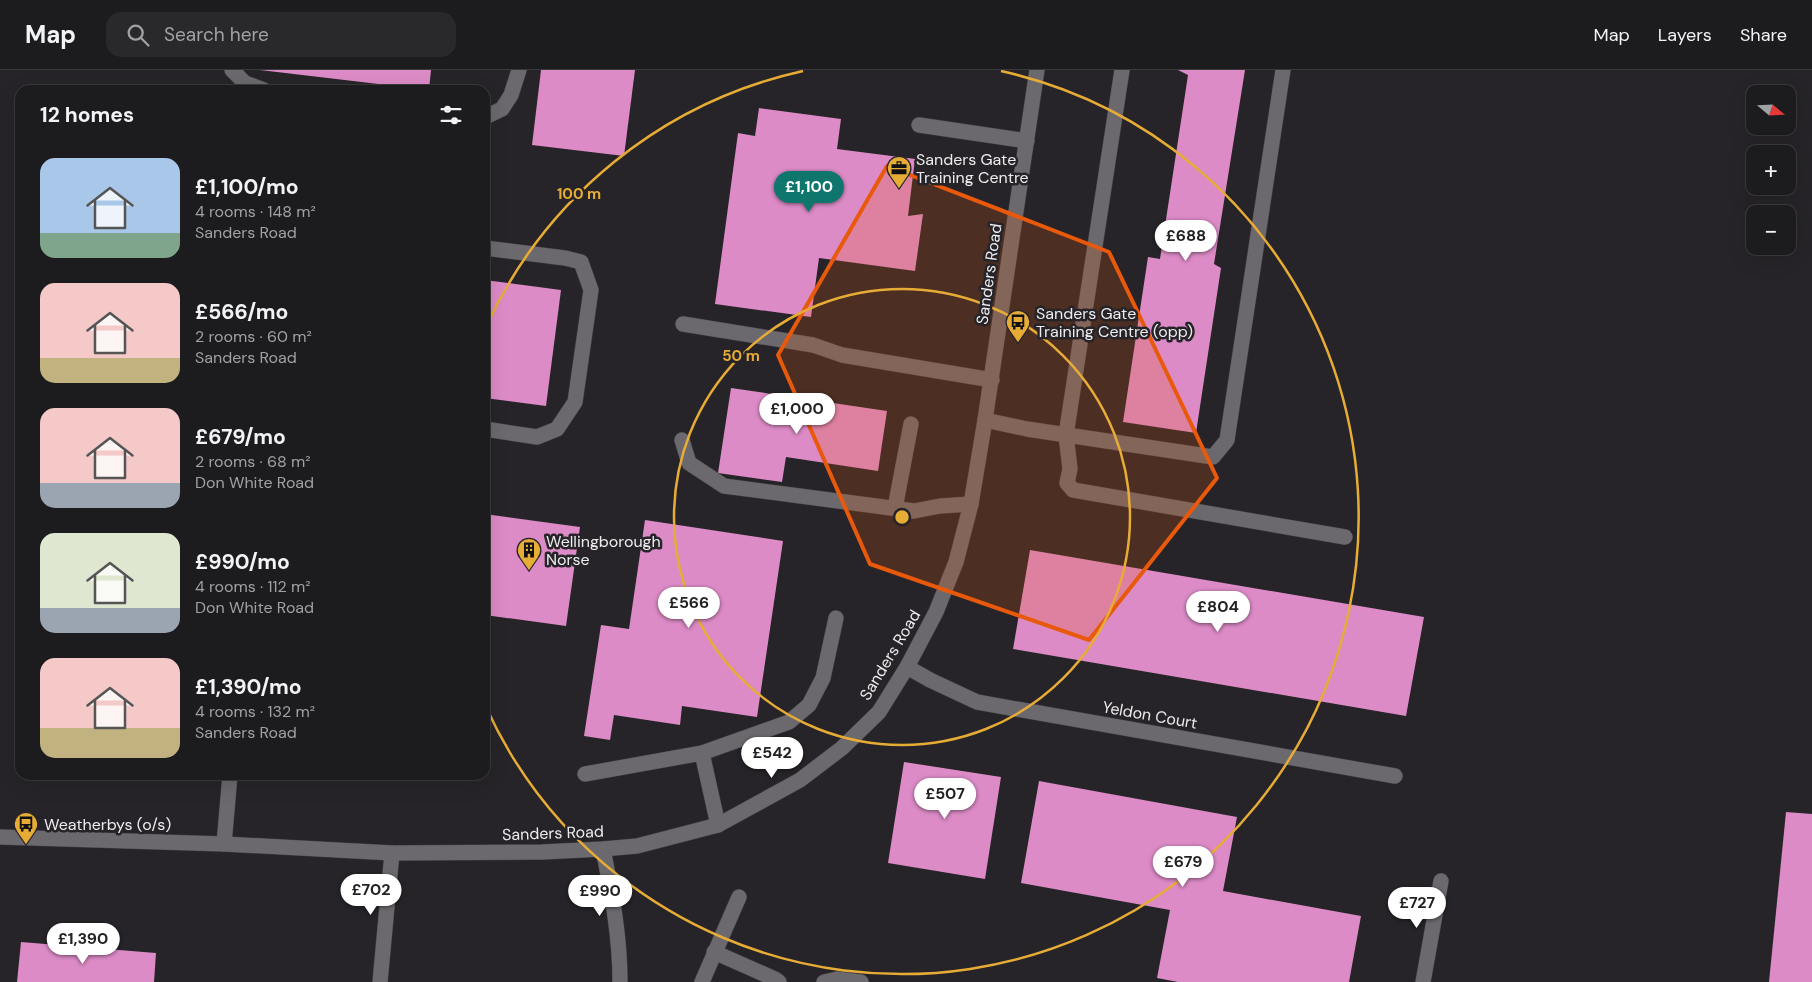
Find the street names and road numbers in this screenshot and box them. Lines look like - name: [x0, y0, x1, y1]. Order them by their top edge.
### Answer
- street label: Sanders Road: [972, 222, 1006, 326]
- street label: Sanders Road: [855, 606, 925, 704]
- street label: Yeldon Court: [1101, 696, 1199, 734]
- street label: Sanders Road: [502, 821, 604, 845]

